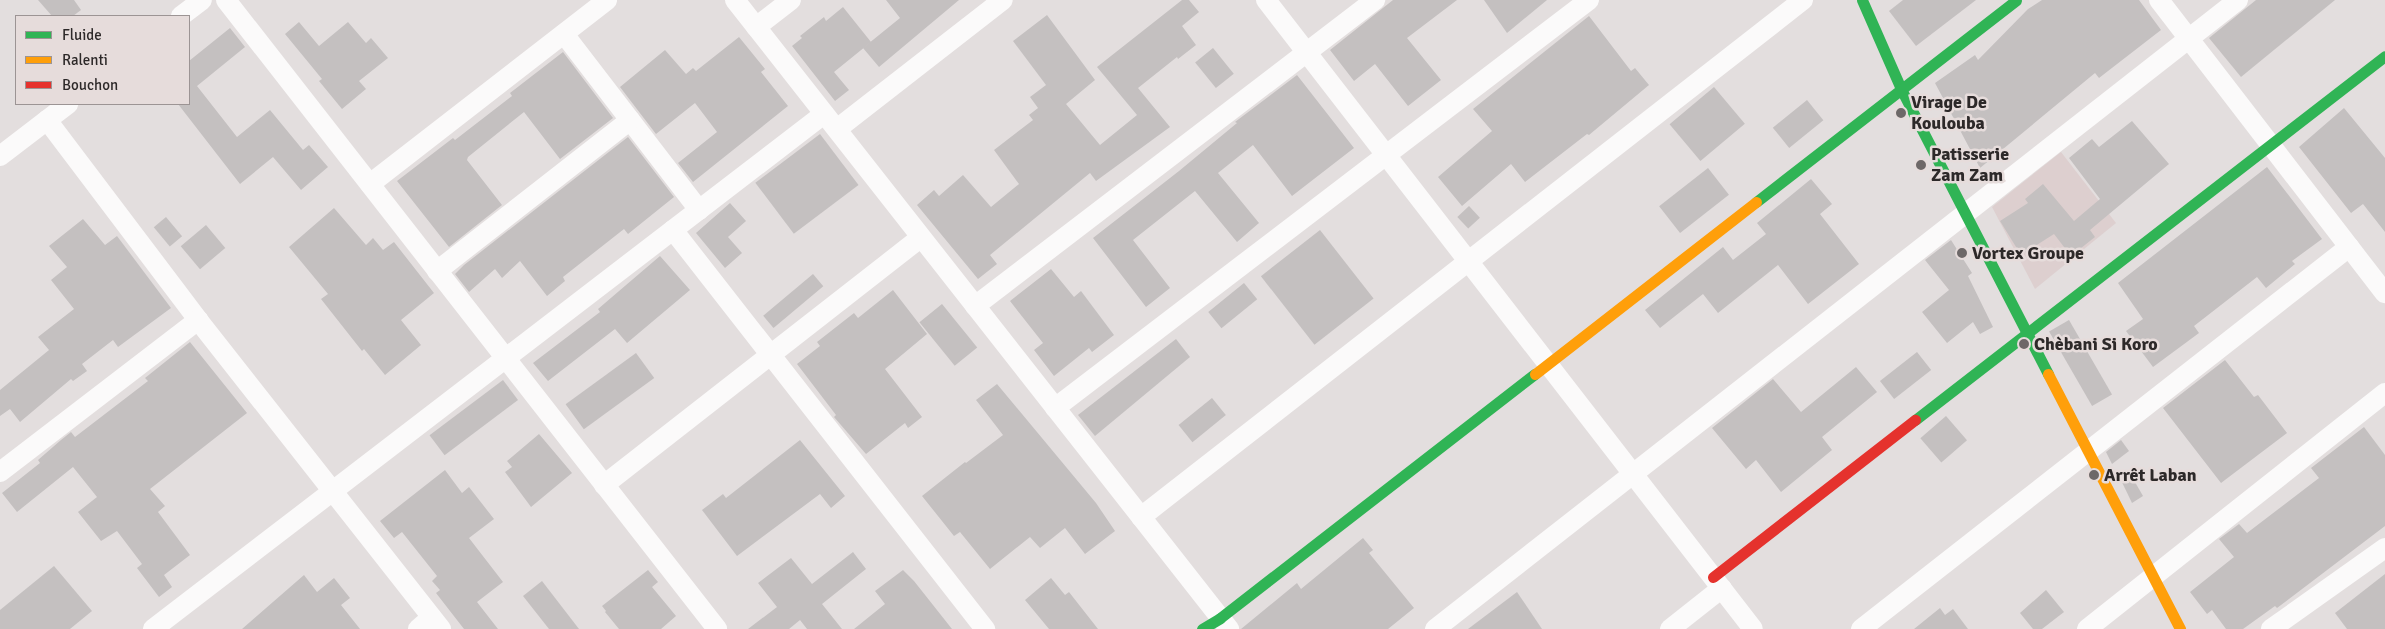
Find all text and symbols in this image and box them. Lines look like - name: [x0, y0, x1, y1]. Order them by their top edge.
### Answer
- legend: [15, 15, 190, 105]
- text: Fluide: [62, 26, 102, 44]
- text: Ralenti: [62, 51, 108, 69]
- text: Bouchon: [62, 76, 118, 94]
- place label: Virage De Koulouba: [1911, 92, 1987, 134]
- marker: Virage De Koulouba: [1895, 107, 1907, 119]
- place label: Patisserie Zam Zam: [1931, 144, 2009, 186]
- marker: Patisserie Zam Zam: [1915, 159, 1927, 171]
- place label: Vortex Groupe: [1972, 242, 2084, 264]
- marker: Vortex Groupe: [1956, 247, 1968, 259]
- place label: Chèbani Si Koro: [2034, 333, 2158, 355]
- marker: Chèbani Si Koro: [2018, 338, 2030, 350]
- place label: Arrêt Laban: [2104, 464, 2197, 486]
- marker: Arrêt Laban: [2088, 469, 2100, 481]

